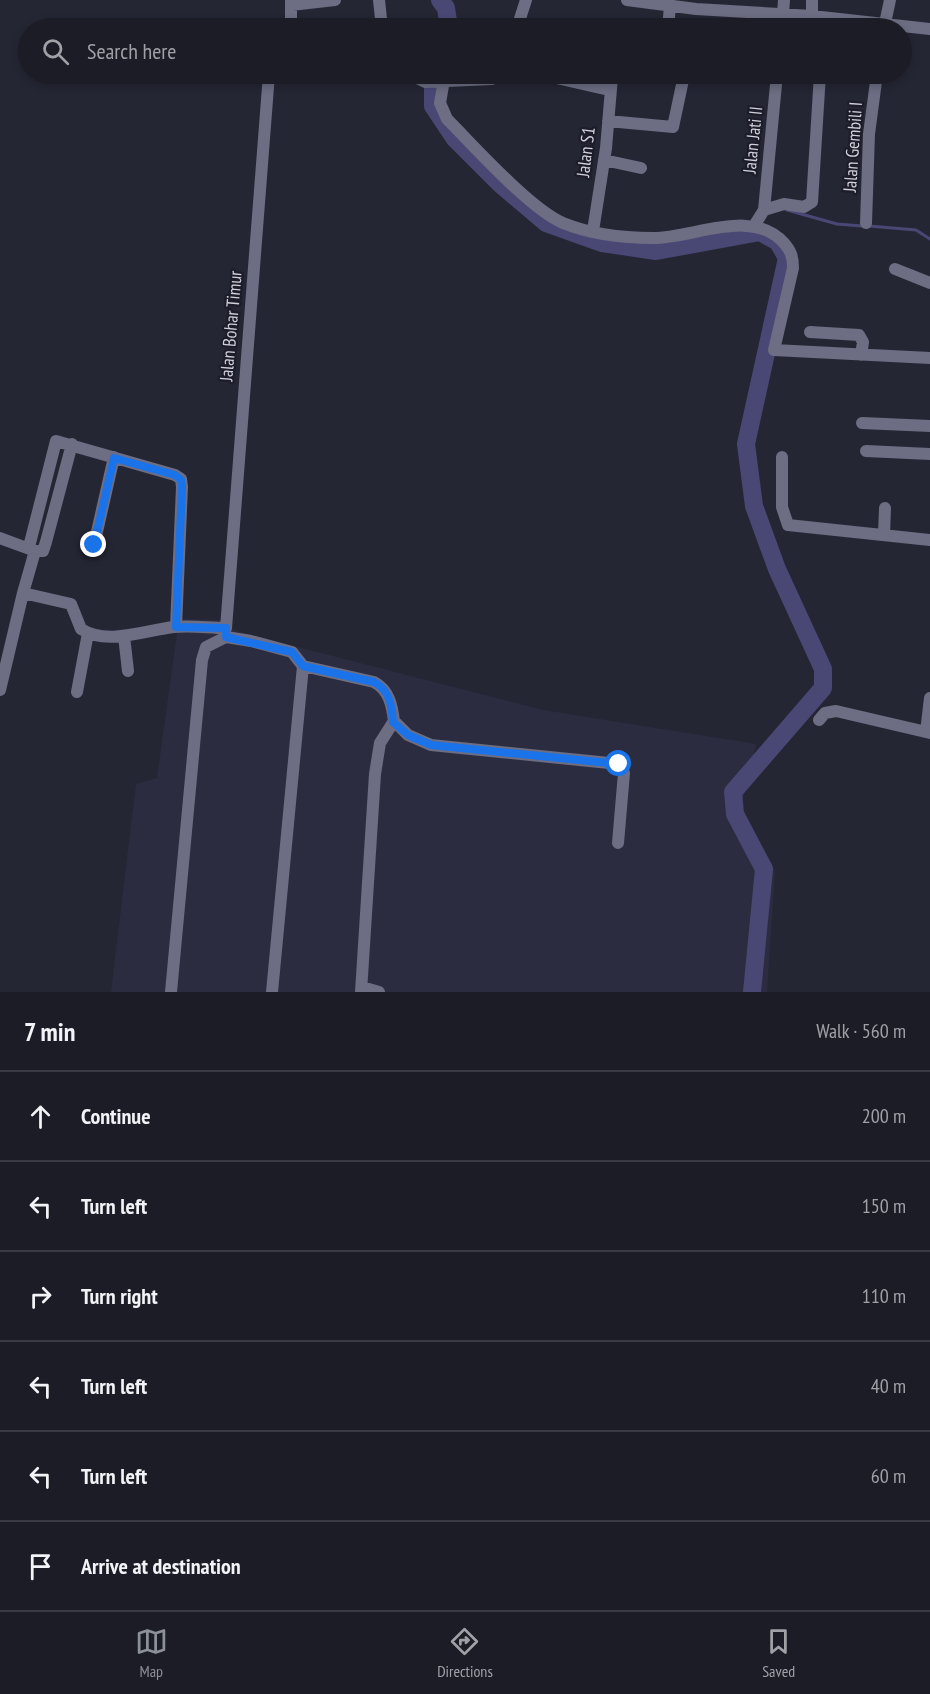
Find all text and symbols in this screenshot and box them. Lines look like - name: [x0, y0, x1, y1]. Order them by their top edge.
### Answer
- search box: [18, 18, 912, 84]
- icon: search: [39, 35, 72, 68]
- text: Search here: [87, 37, 176, 65]
- street label: Jalan Gembili I: [838, 101, 867, 194]
- street label: Jalan Jati II: [737, 105, 767, 176]
- street label: Jalan S1: [571, 125, 600, 179]
- street label: Jalan Bohar Timur: [214, 270, 247, 383]
- route end: [80, 531, 106, 557]
- route start: [605, 750, 631, 776]
- text: 7 min: [24, 1015, 75, 1048]
- text: Walk · 560 m: [816, 1018, 906, 1044]
- icon: ahead: [24, 1100, 57, 1133]
- text: Continue: [81, 1102, 151, 1130]
- text: 200 m: [862, 1103, 906, 1129]
- icon: left: [24, 1190, 57, 1223]
- text: Turn left: [81, 1192, 147, 1220]
- text: 150 m: [862, 1193, 906, 1219]
- icon: right: [24, 1280, 57, 1313]
- text: Turn right: [81, 1282, 158, 1310]
- text: 110 m: [862, 1283, 906, 1309]
- icon: left: [24, 1370, 57, 1403]
- text: Turn left: [81, 1372, 147, 1400]
- text: 40 m: [871, 1373, 906, 1399]
- icon: left: [24, 1460, 57, 1493]
- text: Turn left: [81, 1462, 147, 1490]
- text: 60 m: [871, 1463, 906, 1489]
- icon: arrive: [24, 1550, 57, 1583]
- text: Arrive at destination: [81, 1552, 241, 1580]
- tab: Map: [135, 1625, 168, 1681]
- tab: Directions: [437, 1625, 493, 1681]
- tab: Saved: [762, 1625, 795, 1681]

